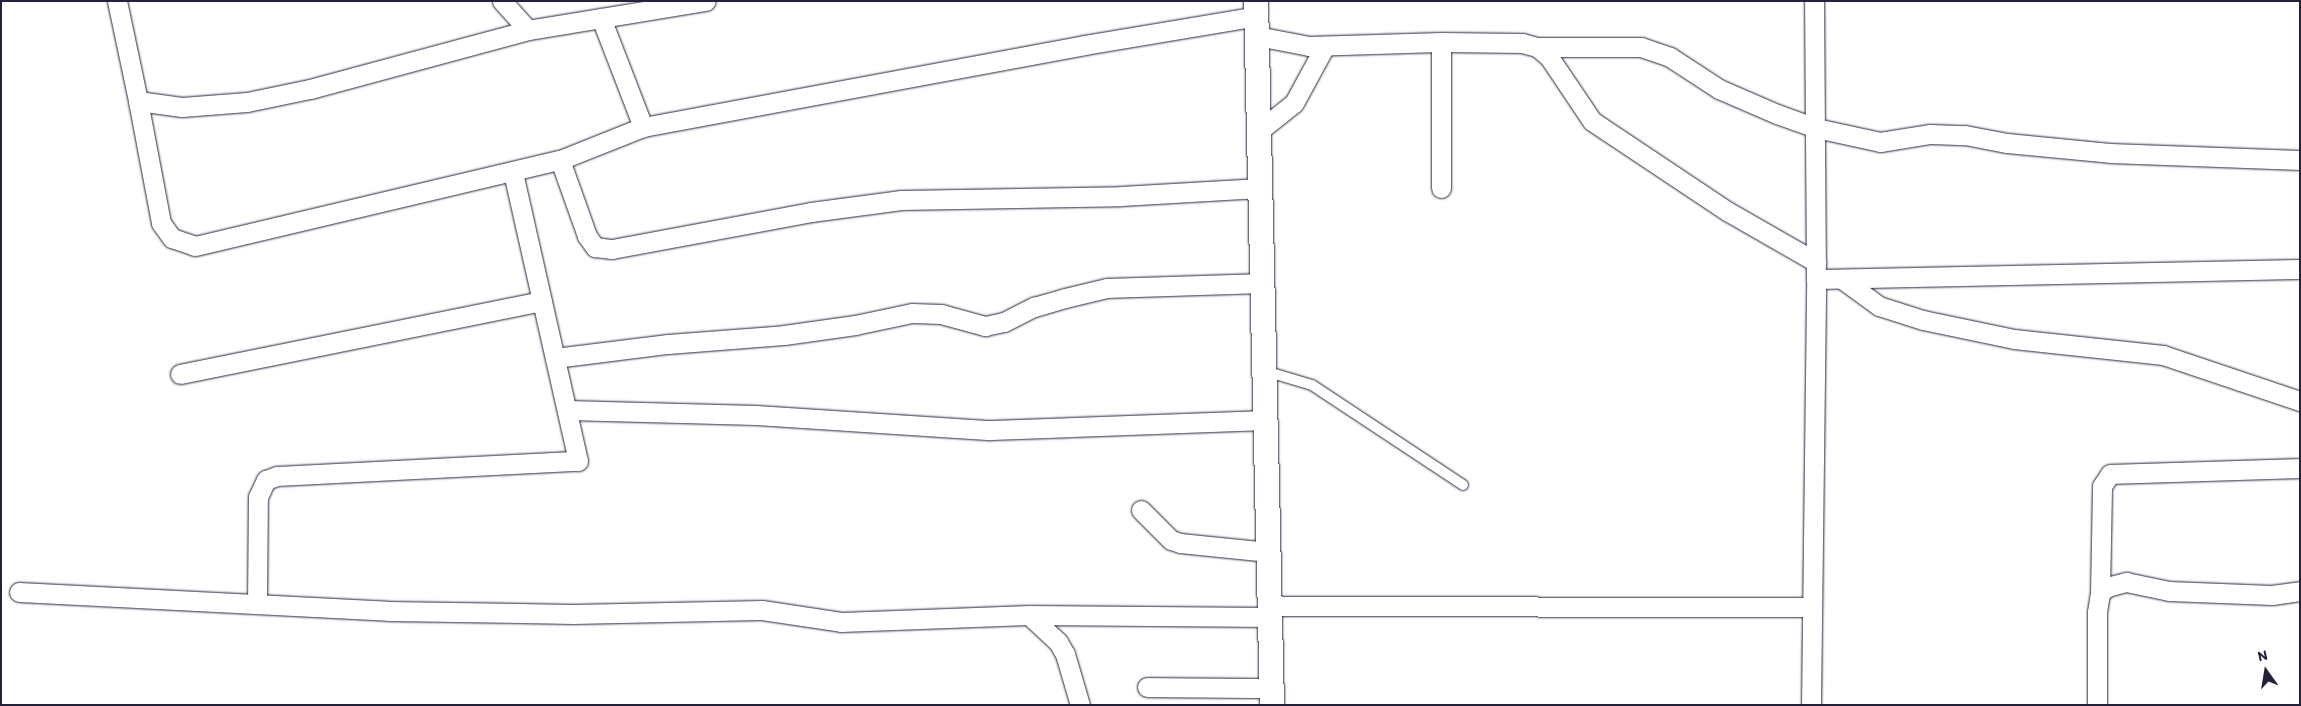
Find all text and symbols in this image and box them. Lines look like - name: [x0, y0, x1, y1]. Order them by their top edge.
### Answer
- north arrow: [2241, 646, 2291, 696]
- text: N: [2256, 647, 2269, 665]

